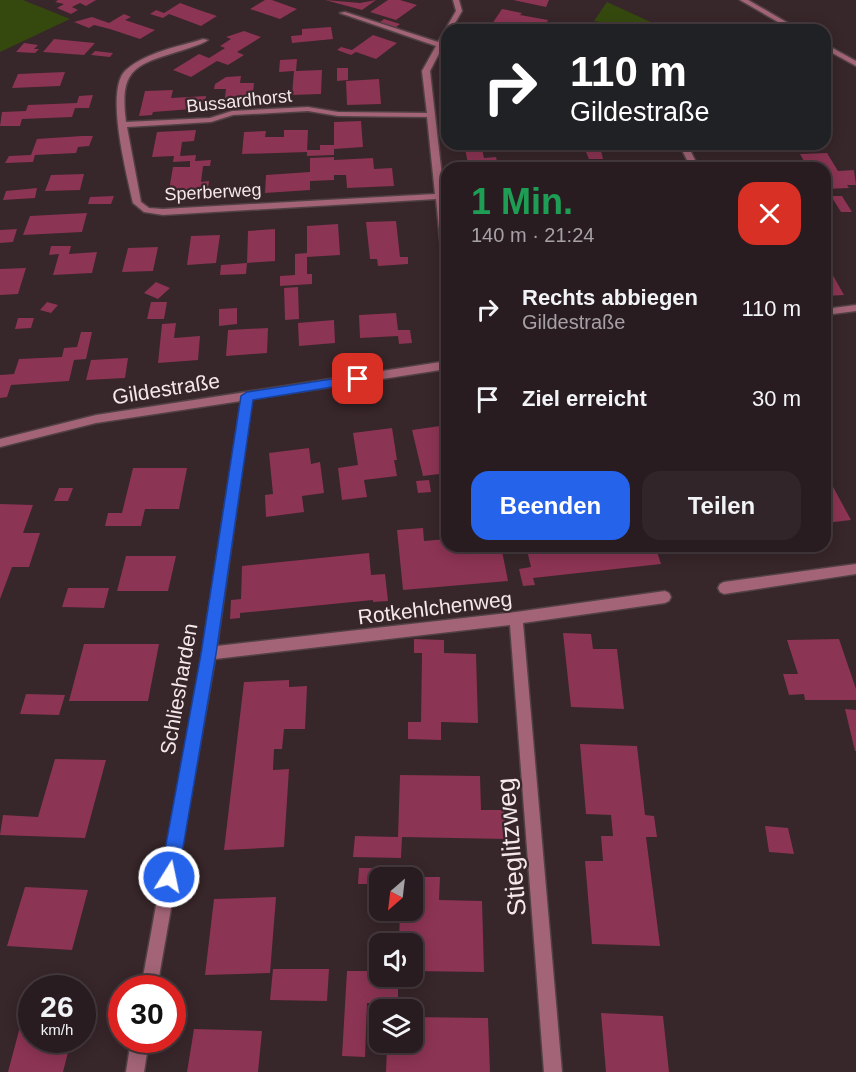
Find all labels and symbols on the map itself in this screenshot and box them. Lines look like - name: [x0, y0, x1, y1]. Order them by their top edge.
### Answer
- street label: Bussardhorst: [185, 86, 293, 116]
- street label: Sperberweg: [164, 179, 262, 205]
- pin: [332, 353, 383, 404]
- street label: Gildestraße: [111, 369, 221, 408]
- street label: Rotkehlchenweg: [356, 587, 513, 628]
- street label: Schliesharden: [156, 621, 201, 756]
- street label: Stieglitzweg: [490, 777, 532, 917]
- position arrow: [137, 845, 201, 909]
- north arrow: [369, 867, 423, 921]
- speed limit sign: 30: [108, 975, 186, 1053]

